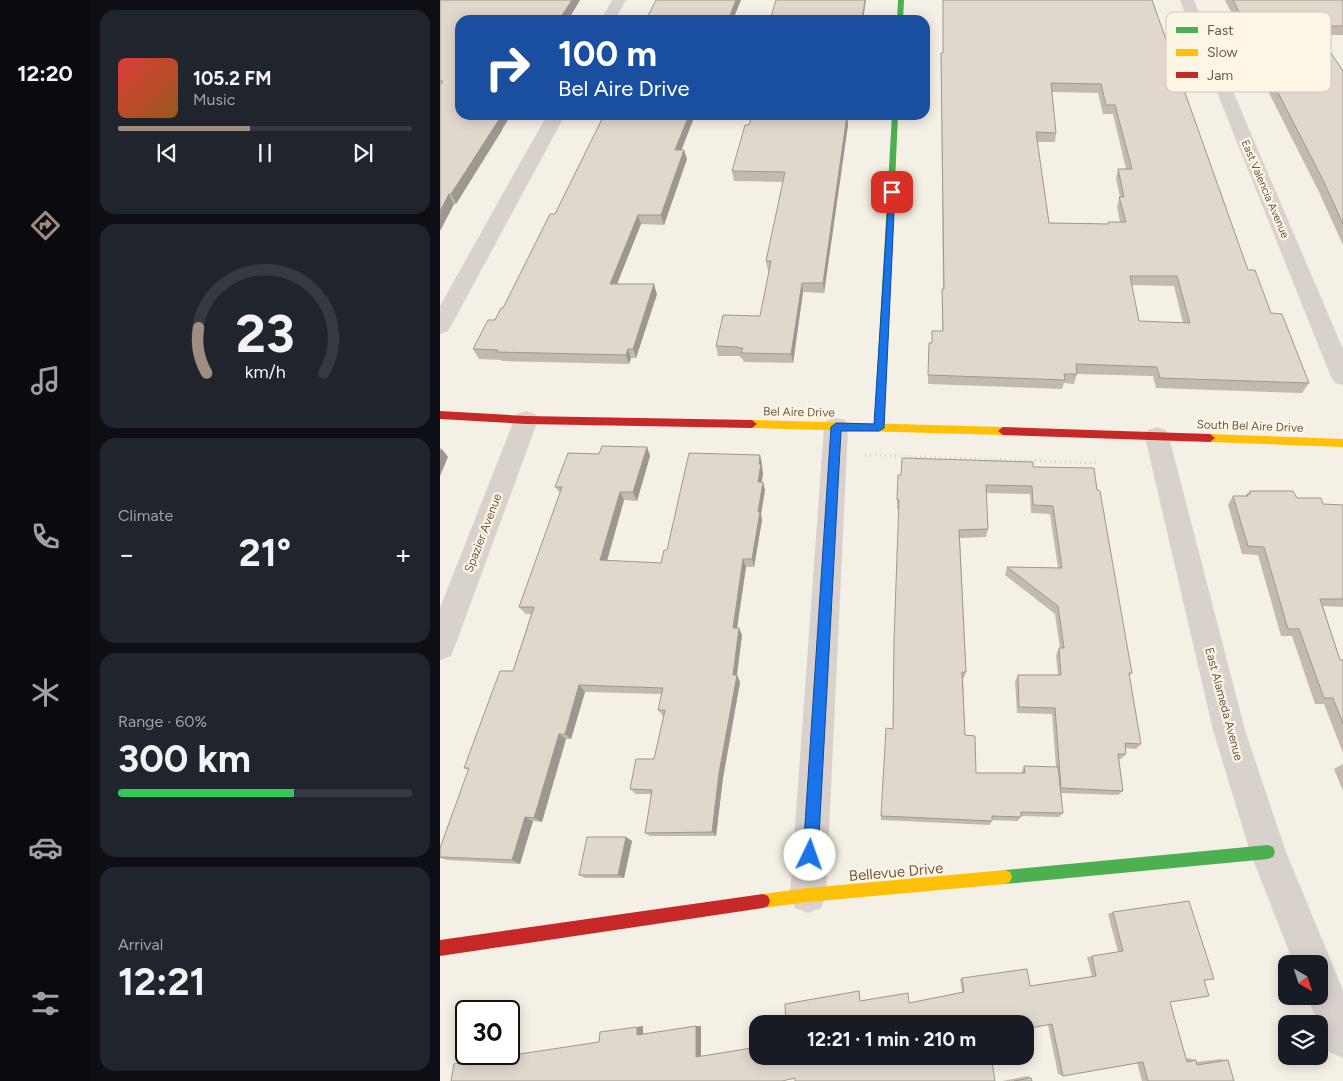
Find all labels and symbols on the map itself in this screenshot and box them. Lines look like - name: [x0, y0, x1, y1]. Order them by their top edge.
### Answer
- legend: [1166, 12, 1331, 92]
- text: Fast: [1207, 22, 1233, 39]
- text: Slow: [1207, 44, 1238, 61]
- text: Jam: [1207, 67, 1233, 84]
- street label: East Valencia Avenue: [1238, 138, 1292, 240]
- pin: [871, 171, 913, 213]
- street label: Bel Aire Drive: [763, 404, 835, 420]
- street label: South Bel Aire Drive: [1196, 417, 1304, 435]
- street label: Spazier Avenue: [462, 491, 505, 574]
- street label: East Alameda Avenue: [1202, 646, 1246, 763]
- position arrow: [783, 828, 835, 880]
- street label: Bellevue Drive: [848, 859, 944, 885]
- north arrow: [1278, 955, 1328, 1005]
- speed limit sign: 30: [455, 1000, 520, 1065]

